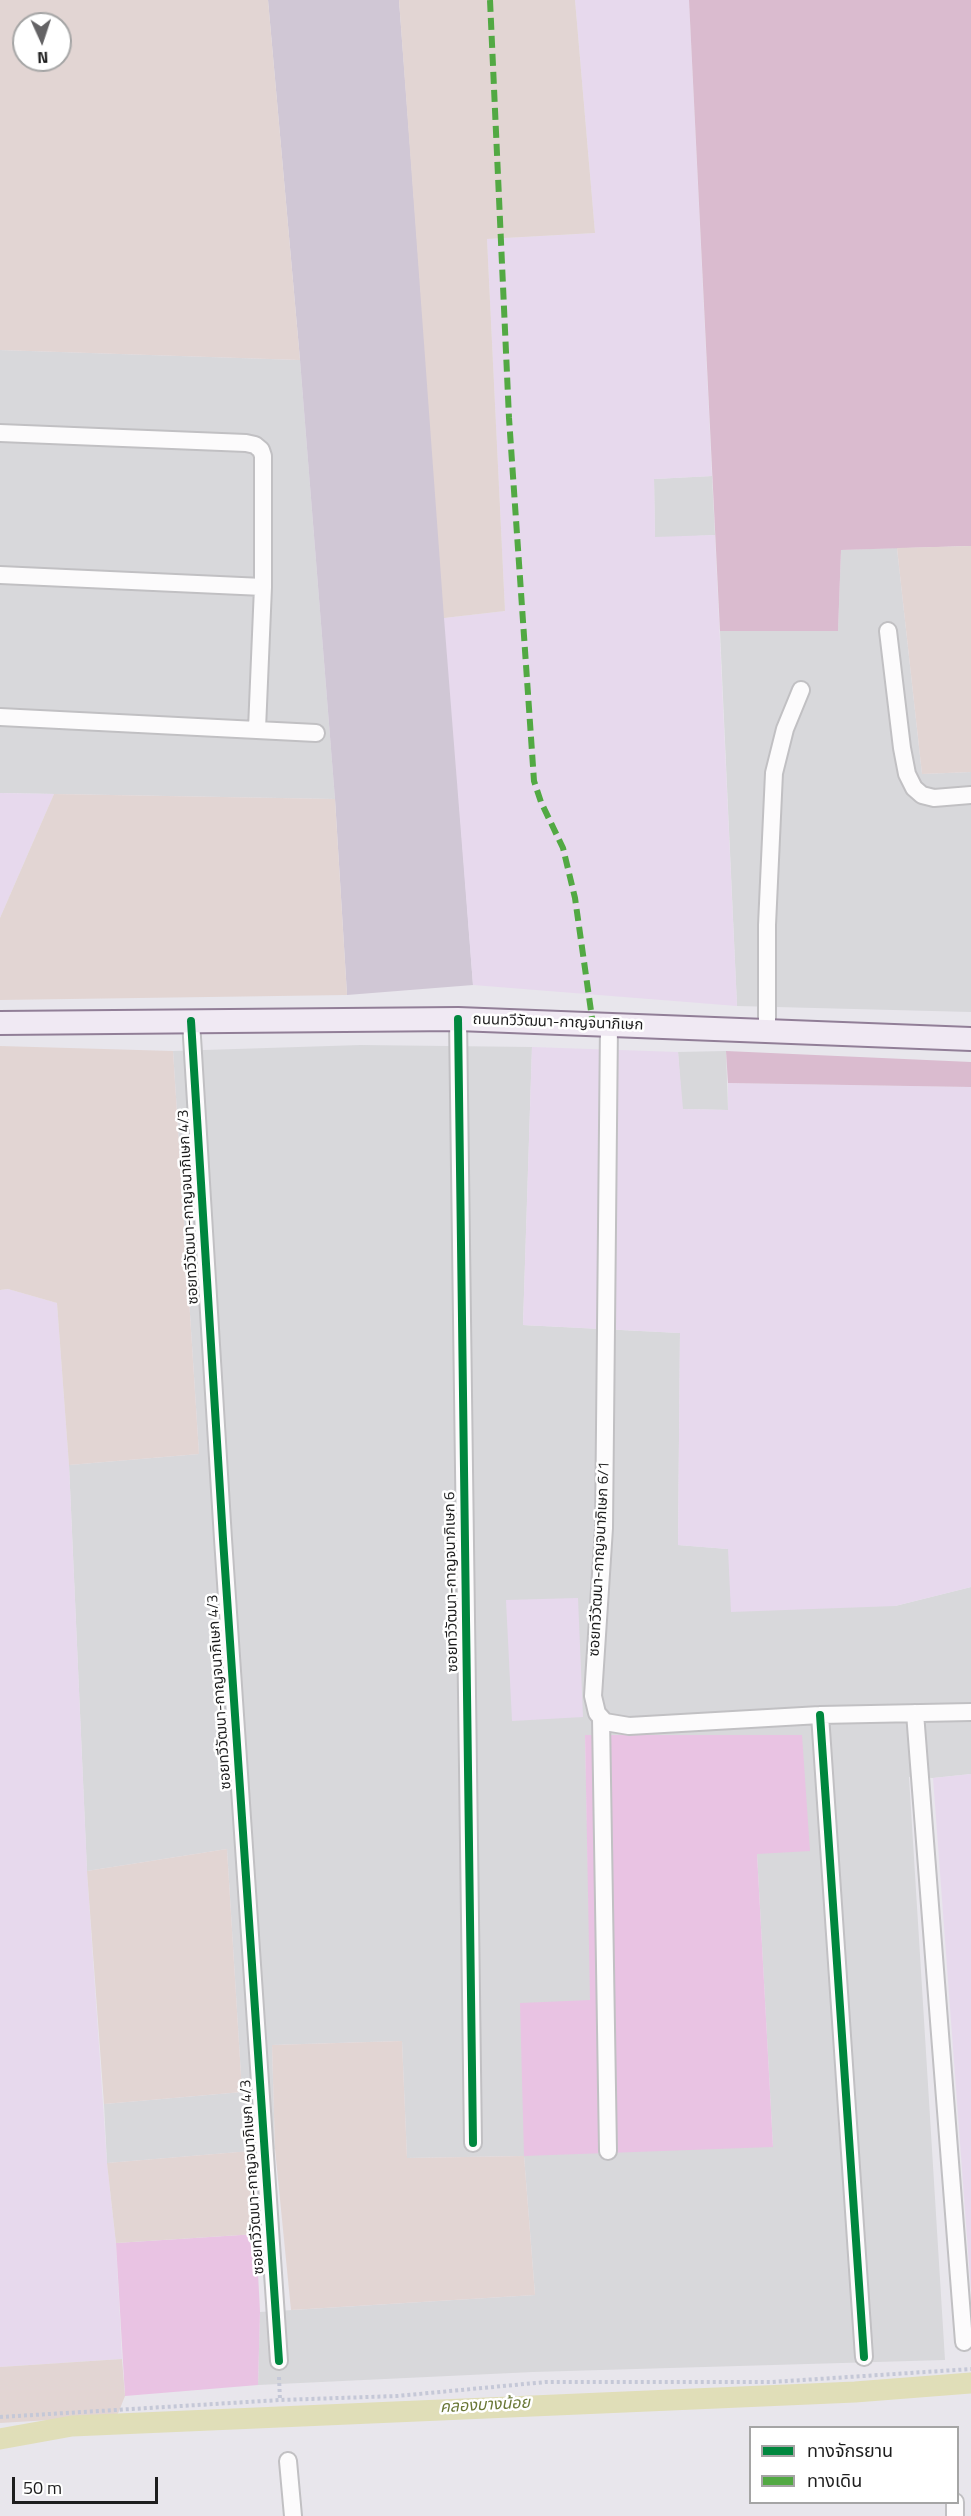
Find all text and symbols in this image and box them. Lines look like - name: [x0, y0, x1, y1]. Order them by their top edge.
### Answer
- north arrow: [12, 12, 72, 72]
- text: N: [37, 46, 49, 70]
- street label: ถนนทวีวัฒนา-กาญจนาภิเษก: [472, 1011, 644, 1035]
- street label: ซอยทวีวัฒนา-กาญจนาภิเษก 4/3: [175, 1109, 203, 1305]
- street label: ซอยทวีวัฒนา-กาญจนาภิเษก 6/1: [586, 1461, 614, 1657]
- street label: ซอยทวีวัฒนา-กาญจนาภิเษก 6: [441, 1491, 463, 1673]
- street label: ซอยทวีวัฒนา-กาญจนาภิเษก 4/3: [204, 1594, 236, 1790]
- street label: ซอยทวีวัฒนา-กาญจนาภิเษก 4/3: [237, 2079, 269, 2275]
- water label: คลองบางน้อย: [440, 2394, 530, 2418]
- legend: [749, 2426, 959, 2504]
- text: ทางจักรยาน: [807, 2437, 893, 2464]
- scale bar: [15, 2465, 160, 2503]
- text: ทางเดิน: [807, 2467, 862, 2494]
- text: 50 m: [23, 2474, 62, 2501]

